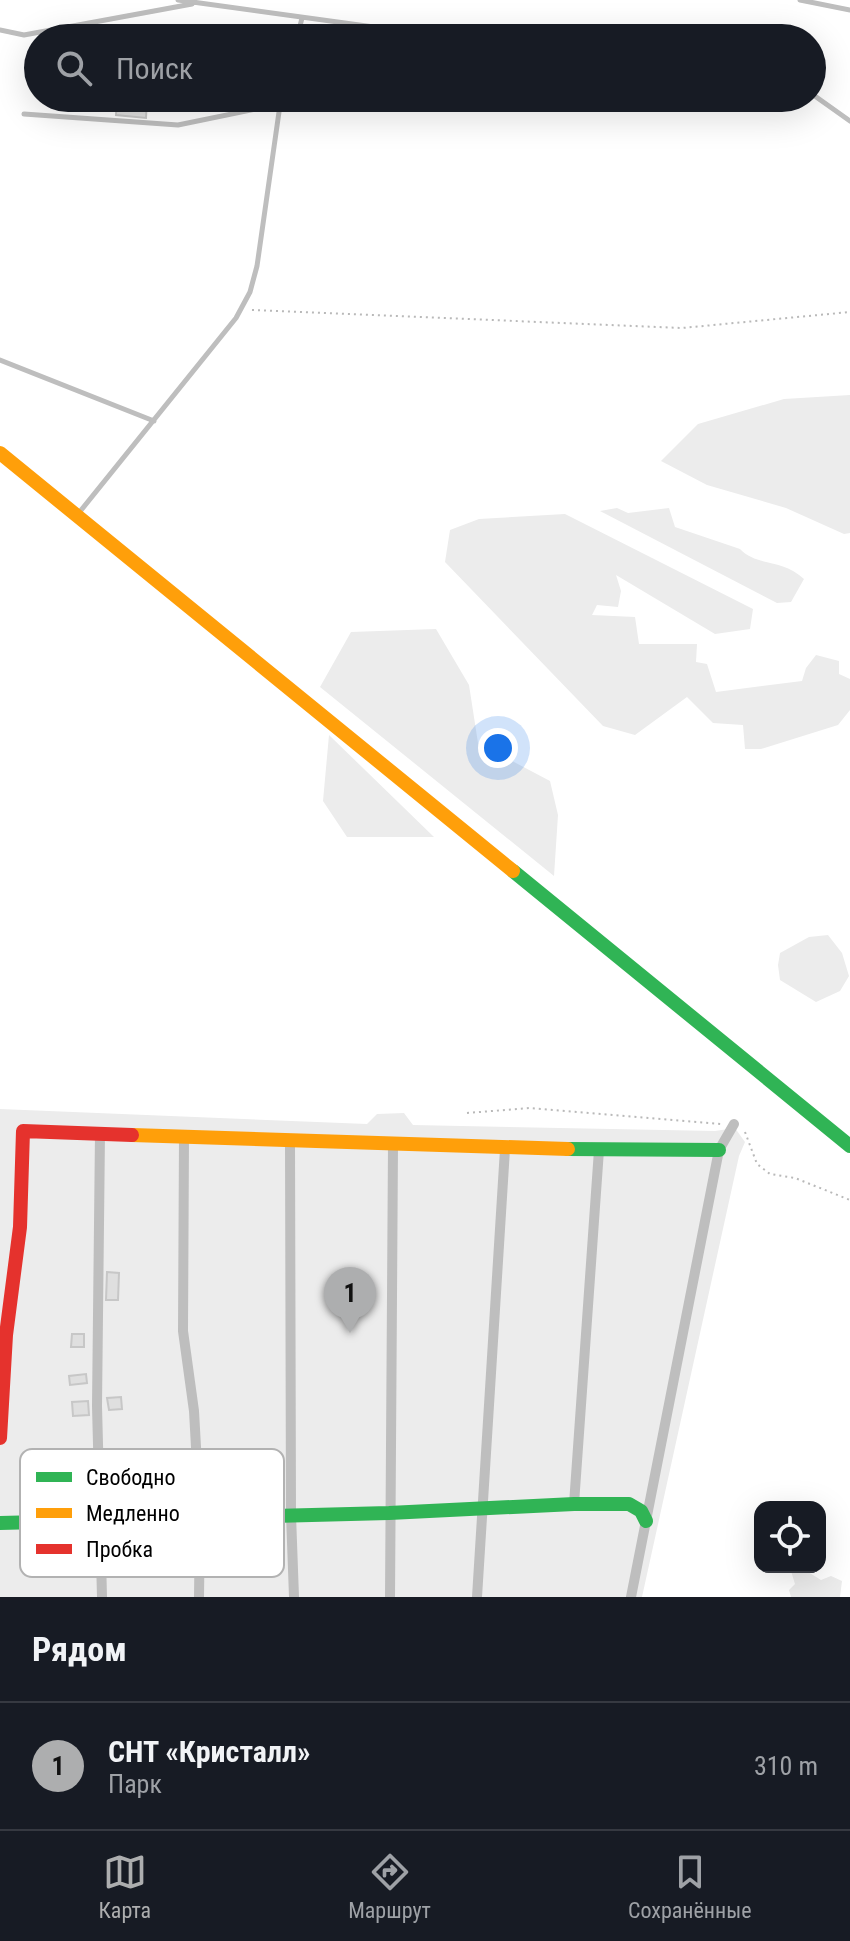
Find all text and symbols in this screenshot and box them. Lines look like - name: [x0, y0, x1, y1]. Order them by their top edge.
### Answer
- search box: [24, 24, 826, 112]
- icon: search: [52, 46, 96, 90]
- text: Поиск: [116, 51, 193, 86]
- your location: [478, 728, 518, 768]
- pin: 1: [324, 1267, 376, 1333]
- legend: [20, 1449, 284, 1577]
- text: Свободно: [86, 1465, 176, 1490]
- text: Медленно: [86, 1501, 180, 1526]
- map controls: [754, 1501, 826, 1573]
- button: locate: [754, 1501, 826, 1573]
- text: Пробка: [86, 1537, 153, 1562]
- text: Рядом: [32, 1629, 127, 1669]
- text: СНТ «Кристалл»: [108, 1734, 310, 1769]
- text: 1: [51, 1751, 65, 1781]
- text: 310 m: [754, 1751, 818, 1781]
- text: Парк: [108, 1769, 162, 1799]
- tab: Карта: [99, 1850, 151, 1923]
- tab: Маршрут: [348, 1850, 431, 1923]
- tab: Сохранённые: [628, 1850, 751, 1923]

